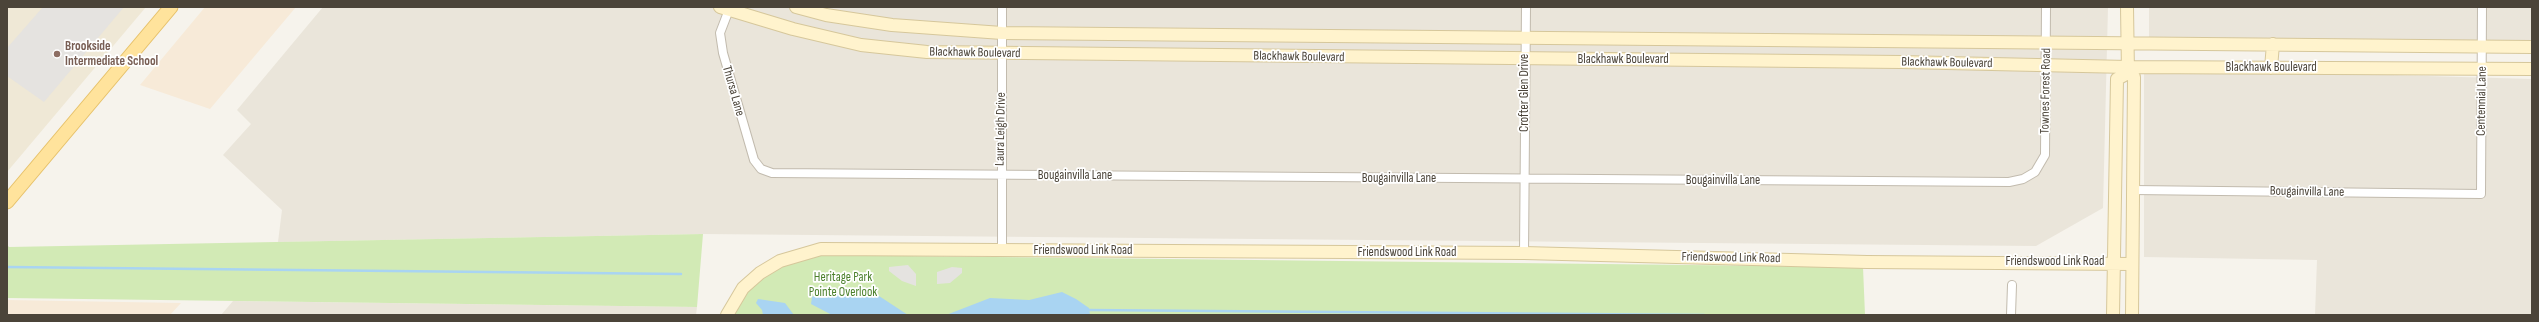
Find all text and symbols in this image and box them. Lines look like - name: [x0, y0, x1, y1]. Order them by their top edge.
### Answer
- place label: Brookside Intermediate School: [65, 39, 158, 70]
- street label: Blackhawk Boulevard: [929, 44, 1021, 62]
- street label: Blackhawk Boulevard: [1253, 48, 1345, 66]
- street label: Townes Forest Road: [2037, 48, 2055, 134]
- marker: Brookside Intermediate School: [52, 49, 62, 59]
- street label: Blackhawk Boulevard: [1577, 52, 1669, 68]
- street label: Crofter Glen Drive: [1517, 54, 1533, 132]
- street label: Blackhawk Boulevard: [1901, 54, 1993, 72]
- street label: Blackhawk Boulevard: [2225, 60, 2317, 76]
- street label: Thursa Lane: [718, 64, 748, 118]
- street label: Centennial Lane: [2474, 66, 2490, 136]
- street label: Laura Leigh Drive: [993, 92, 1009, 166]
- street label: Bougainvilla Lane: [1038, 168, 1112, 184]
- street label: Bougainvilla Lane: [1362, 171, 1436, 187]
- street label: Bougainvilla Lane: [1686, 173, 1760, 189]
- street label: Bougainvilla Lane: [2270, 184, 2344, 200]
- street label: Friendswood Link Road: [1034, 243, 1132, 259]
- street label: Friendswood Link Road: [1358, 245, 1456, 261]
- street label: Friendswood Link Road: [1681, 249, 1781, 267]
- street label: Friendswood Link Road: [2006, 254, 2104, 270]
- park label: Heritage Park Pointe Overlook: [809, 270, 877, 301]

